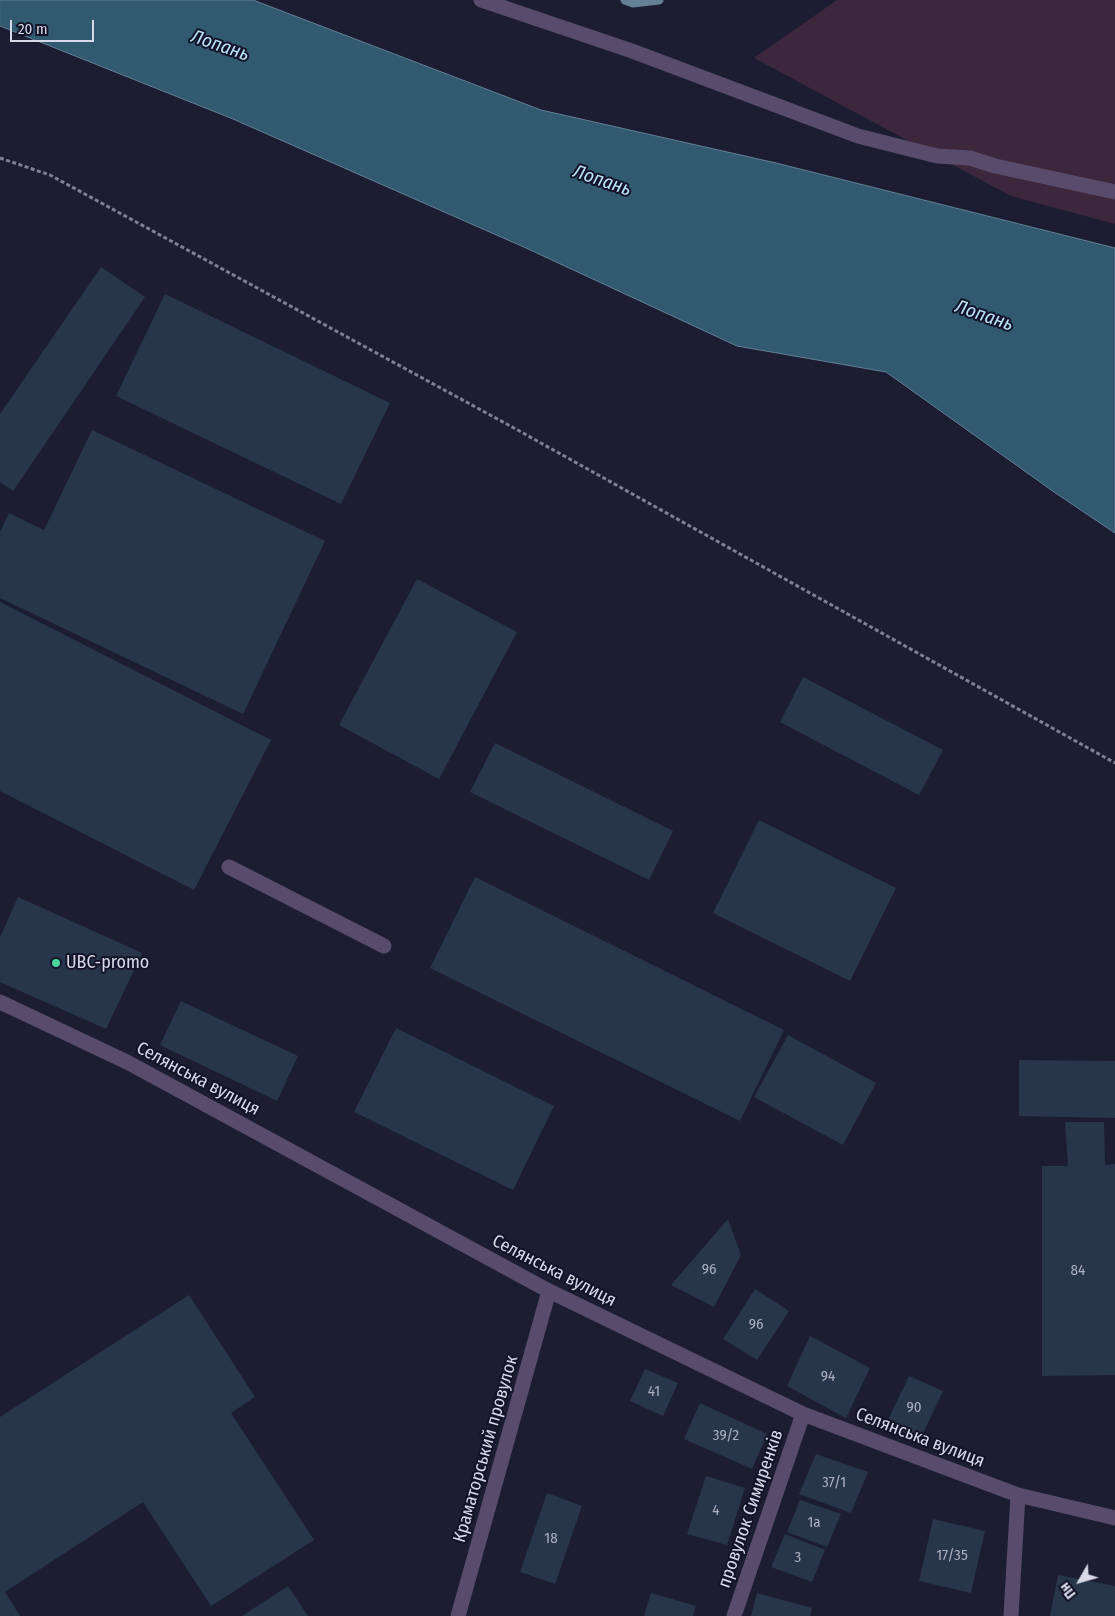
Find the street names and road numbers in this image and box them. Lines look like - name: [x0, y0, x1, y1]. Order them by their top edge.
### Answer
- street label: Селянська вулиця: [133, 1037, 263, 1121]
- street label: Селянська вулиця: [488, 1230, 620, 1312]
- street label: Краматорський провулок: [449, 1353, 523, 1545]
- street label: Селянська вулиця: [852, 1403, 988, 1473]
- street label: провулок Симиренків: [714, 1427, 788, 1591]

